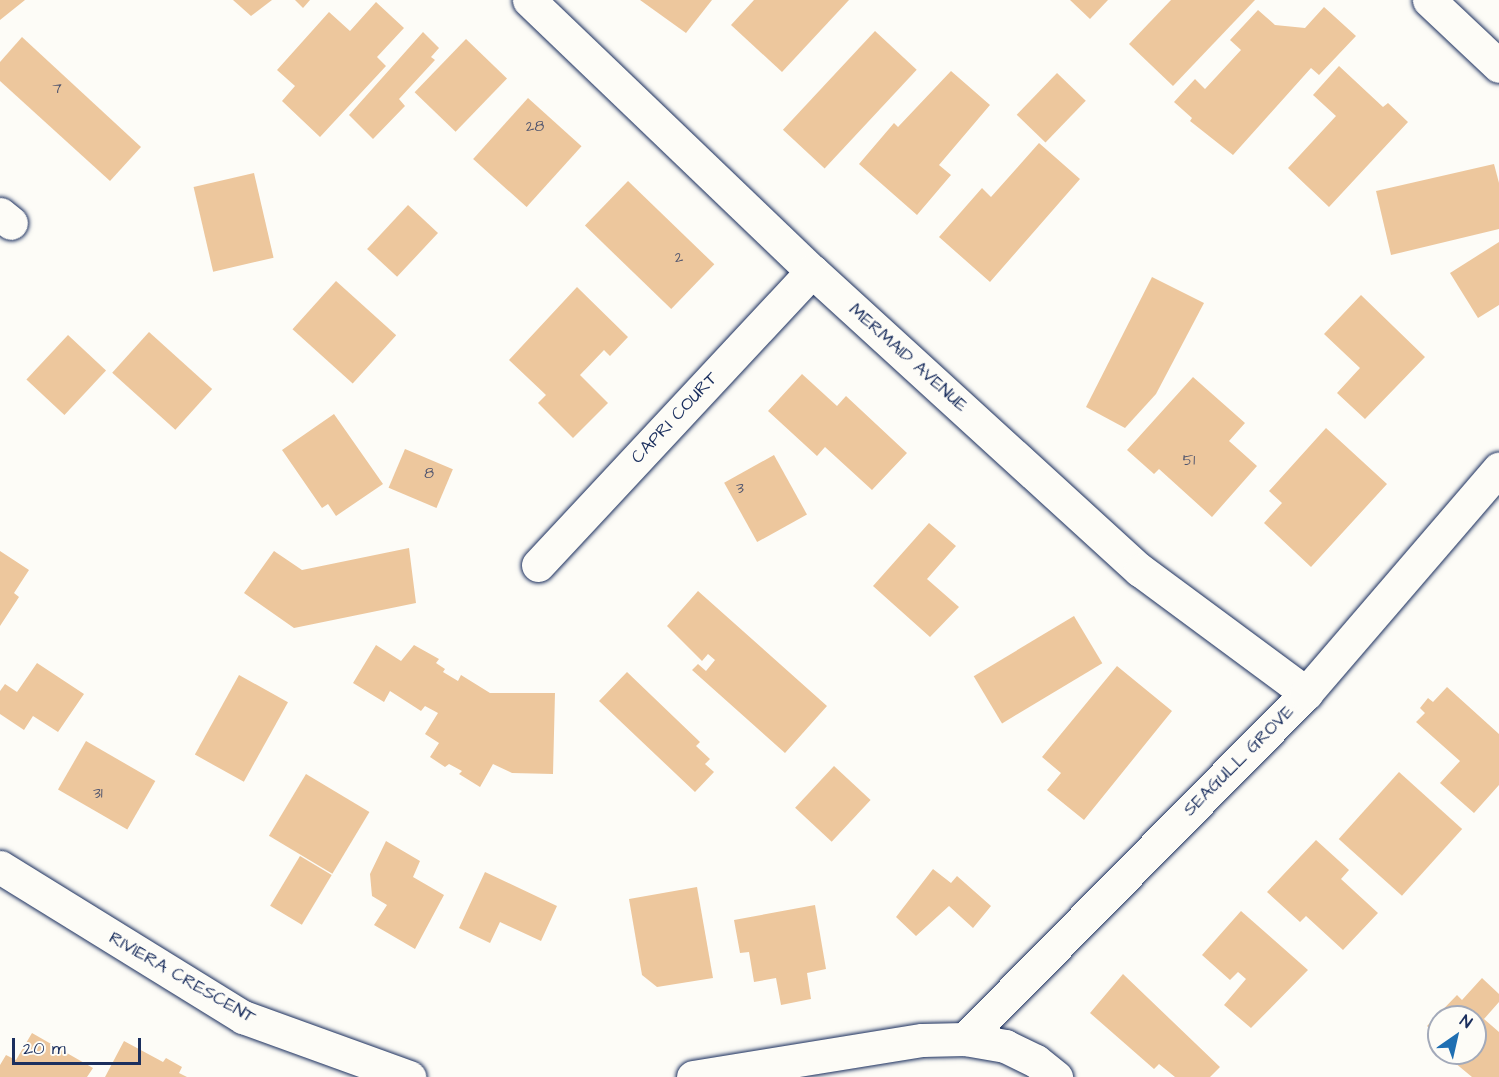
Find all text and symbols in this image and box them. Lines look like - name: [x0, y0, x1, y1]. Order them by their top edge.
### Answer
- house number: 7: [52, 80, 62, 98]
- house number: 28: [526, 118, 544, 136]
- house number: 2: [675, 249, 683, 267]
- street label: MERMAID AVENUE: [844, 299, 972, 417]
- street label: CAPRI COURT: [627, 368, 723, 468]
- house number: 51: [1183, 452, 1195, 470]
- house number: 8: [424, 465, 434, 483]
- house number: 3: [736, 480, 744, 498]
- street label: SEAGULL GROVE: [1179, 701, 1299, 821]
- house number: 31: [93, 785, 103, 803]
- street label: RIVIERA CRESCENT: [105, 927, 259, 1029]
- north arrow: [1427, 1005, 1487, 1065]
- text: N: [1456, 1010, 1476, 1034]
- scale bar: [15, 1026, 144, 1064]
- text: 20 m: [23, 1036, 66, 1061]

